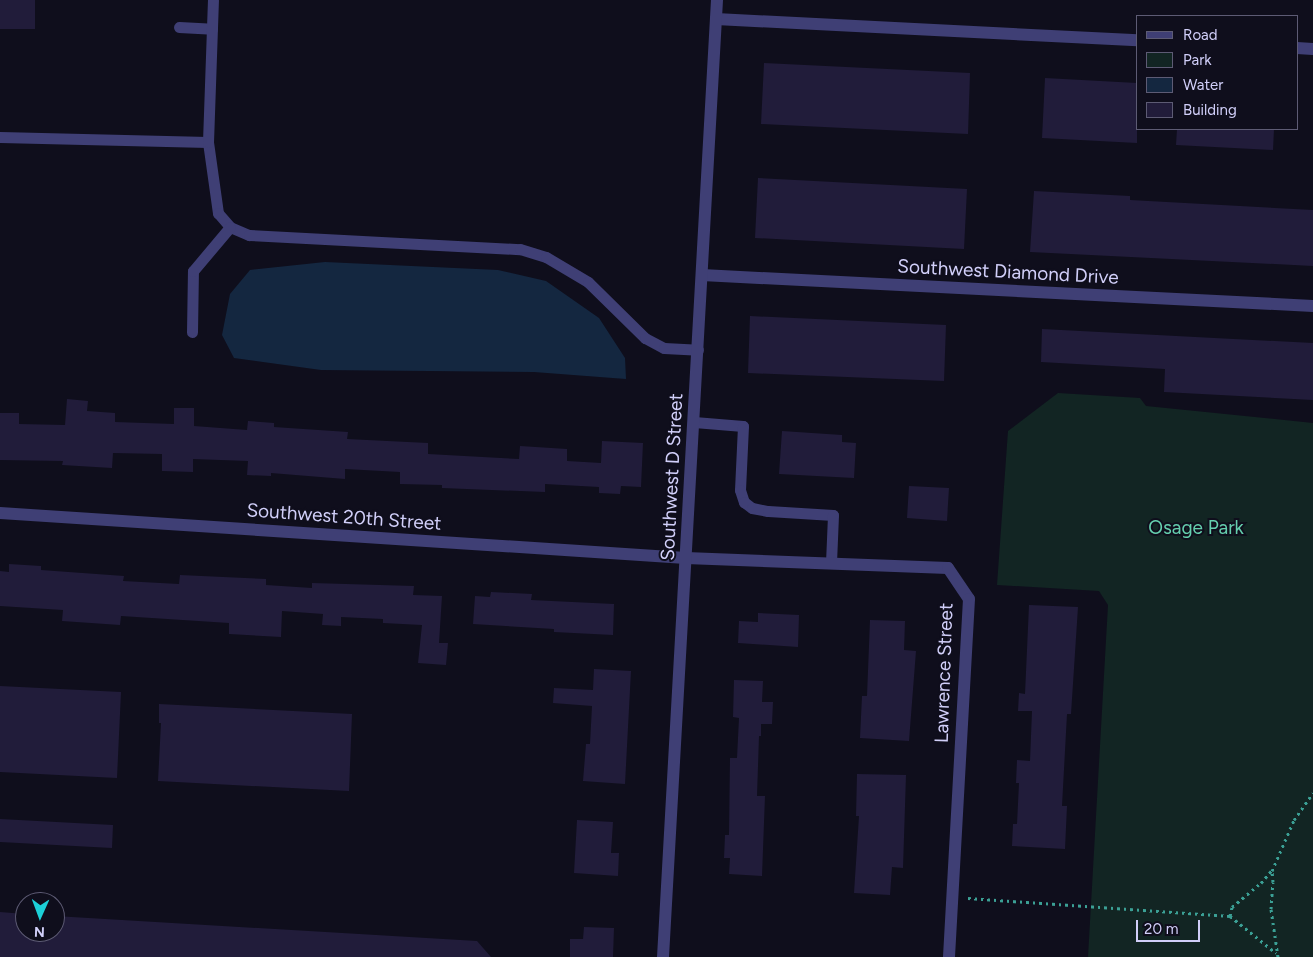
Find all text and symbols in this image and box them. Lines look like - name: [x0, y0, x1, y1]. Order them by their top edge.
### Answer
- legend: [1136, 15, 1298, 130]
- text: Road: [1183, 26, 1218, 44]
- text: Park: [1183, 51, 1212, 69]
- text: Water: [1183, 76, 1223, 94]
- text: Building: [1183, 101, 1237, 119]
- street label: Southwest Diamond Drive: [897, 255, 1119, 289]
- street label: Southwest D Street: [656, 393, 688, 561]
- street label: Southwest 20th Street: [246, 499, 442, 535]
- park label: Osage Park: [1148, 517, 1244, 539]
- street label: Lawrence Street: [930, 603, 958, 743]
- north arrow: [15, 892, 65, 942]
- scale bar: [1138, 910, 1202, 942]
- text: 20 m: [1144, 920, 1178, 938]
- text: N: [34, 923, 45, 940]

